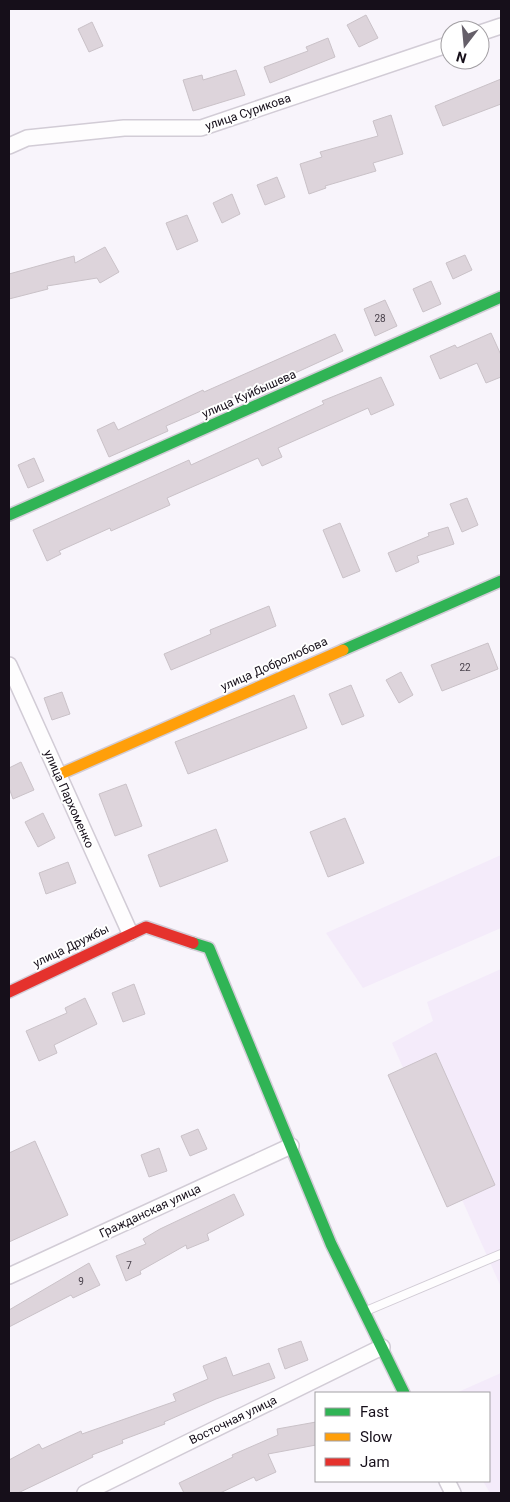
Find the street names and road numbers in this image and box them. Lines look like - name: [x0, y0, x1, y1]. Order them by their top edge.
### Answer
- street label: улица Сурикова: [203, 91, 293, 133]
- street label: улица Куйбышева: [200, 367, 298, 421]
- street label: улица Добролюбова: [218, 634, 330, 694]
- street label: улица Пархоменко: [41, 748, 97, 850]
- street label: улица Дружбы: [31, 922, 111, 970]
- street label: Гражданская улица: [97, 1181, 203, 1241]
- street label: Восточная улица: [187, 1393, 279, 1447]

